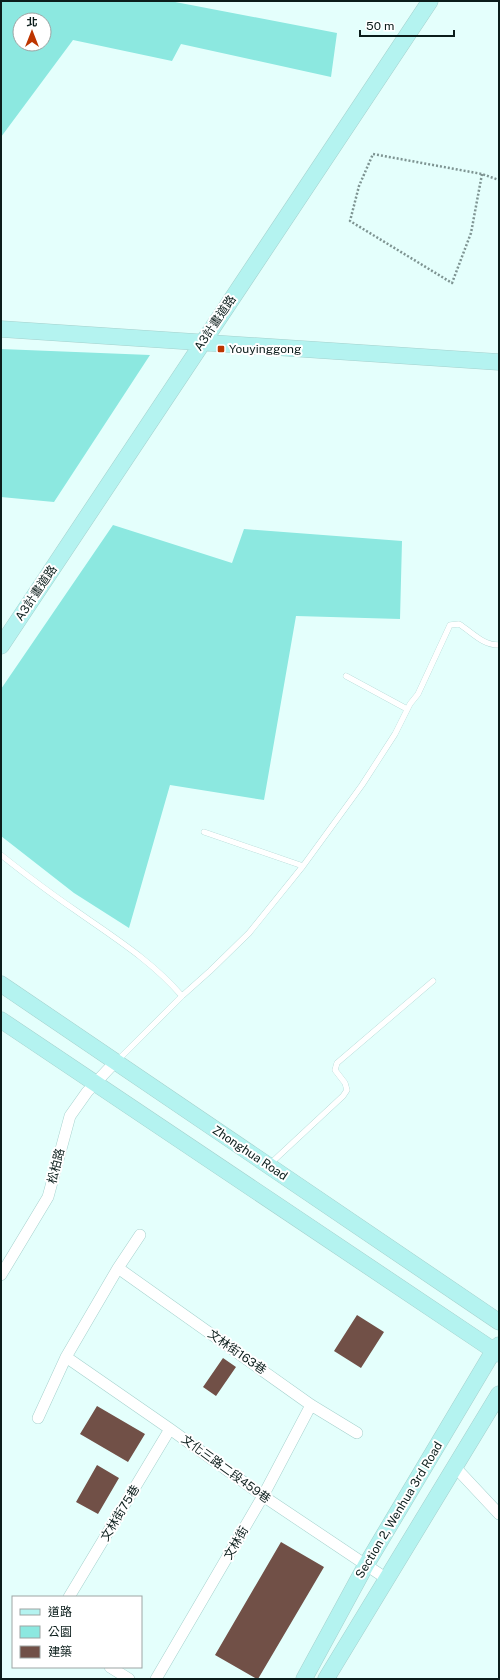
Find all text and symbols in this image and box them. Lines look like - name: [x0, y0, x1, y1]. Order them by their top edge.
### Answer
- north arrow: [12, 12, 52, 52]
- scale bar: [360, 12, 454, 38]
- text: 北: [27, 16, 38, 28]
- text: 50 m: [366, 19, 394, 33]
- street label: A3計畫道路: [191, 293, 239, 353]
- place label: Youyinggong: [229, 342, 301, 356]
- marker: Youyinggong: [216, 344, 226, 354]
- street label: A3計畫道路: [12, 563, 60, 623]
- street label: Zhonghua Road: [210, 1123, 290, 1183]
- street label: 松柏路: [45, 1147, 67, 1185]
- street label: 文林街163巷: [205, 1327, 269, 1377]
- street label: 文化三路二段459巷: [179, 1432, 273, 1506]
- street label: Section 2, Wenhua 3rd Road: [353, 1439, 445, 1581]
- street label: 文林街75巷: [98, 1482, 142, 1544]
- street label: 文林街: [221, 1524, 251, 1562]
- legend: [12, 1596, 142, 1668]
- text: 道路: [48, 1605, 72, 1619]
- text: 公園: [48, 1625, 72, 1639]
- text: 建築: [48, 1645, 72, 1659]

